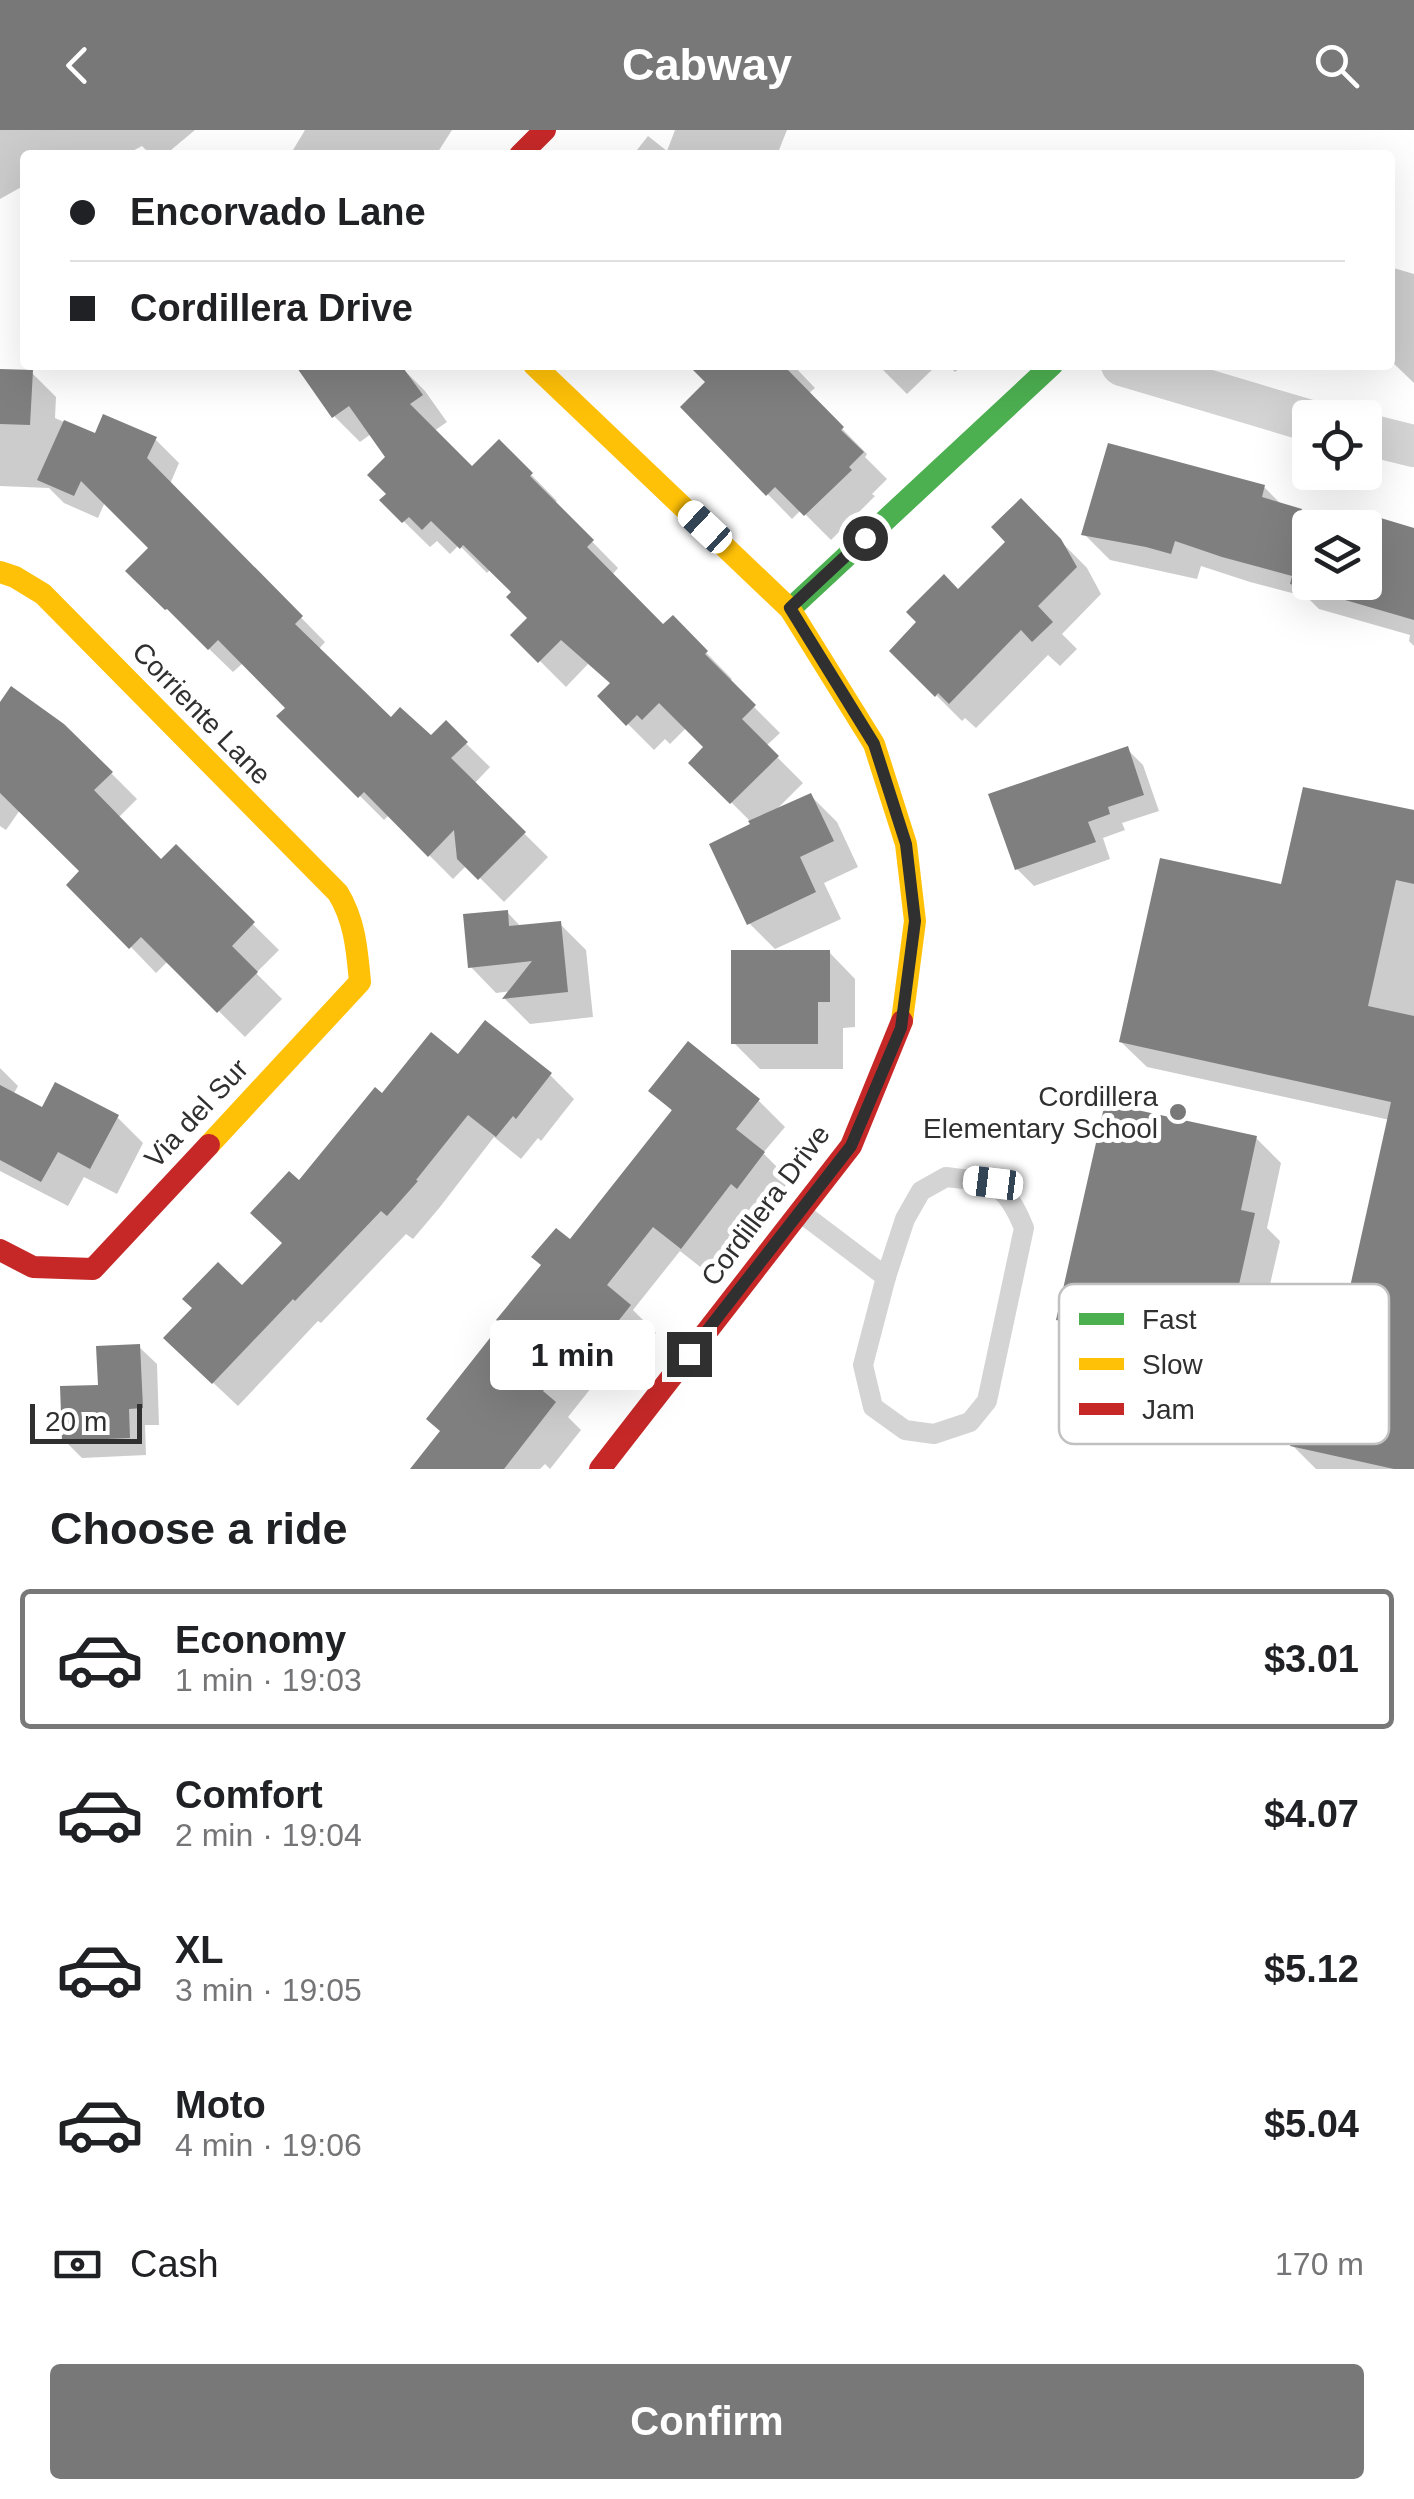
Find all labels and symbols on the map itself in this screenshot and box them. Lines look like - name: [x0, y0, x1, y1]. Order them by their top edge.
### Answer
- car: [673, 496, 737, 558]
- route start: [843, 516, 888, 561]
- street label: Corriente Lane: [126, 636, 277, 791]
- street label: Via del Sur: [138, 1053, 254, 1174]
- place label: Cordillera Elementary School: [923, 1081, 1158, 1144]
- marker: Cordillera Elementary School: [1167, 1101, 1189, 1123]
- street label: Cordillera Drive: [695, 1119, 836, 1292]
- car: [961, 1164, 1025, 1202]
- legend: [1059, 1284, 1389, 1444]
- text: Fast: [1142, 1304, 1197, 1335]
- callout: 1 min: [489, 1319, 654, 1389]
- route end: [667, 1332, 712, 1377]
- text: Slow: [1142, 1349, 1203, 1380]
- text: Jam: [1142, 1394, 1195, 1425]
- scale bar: [30, 1399, 142, 1444]

